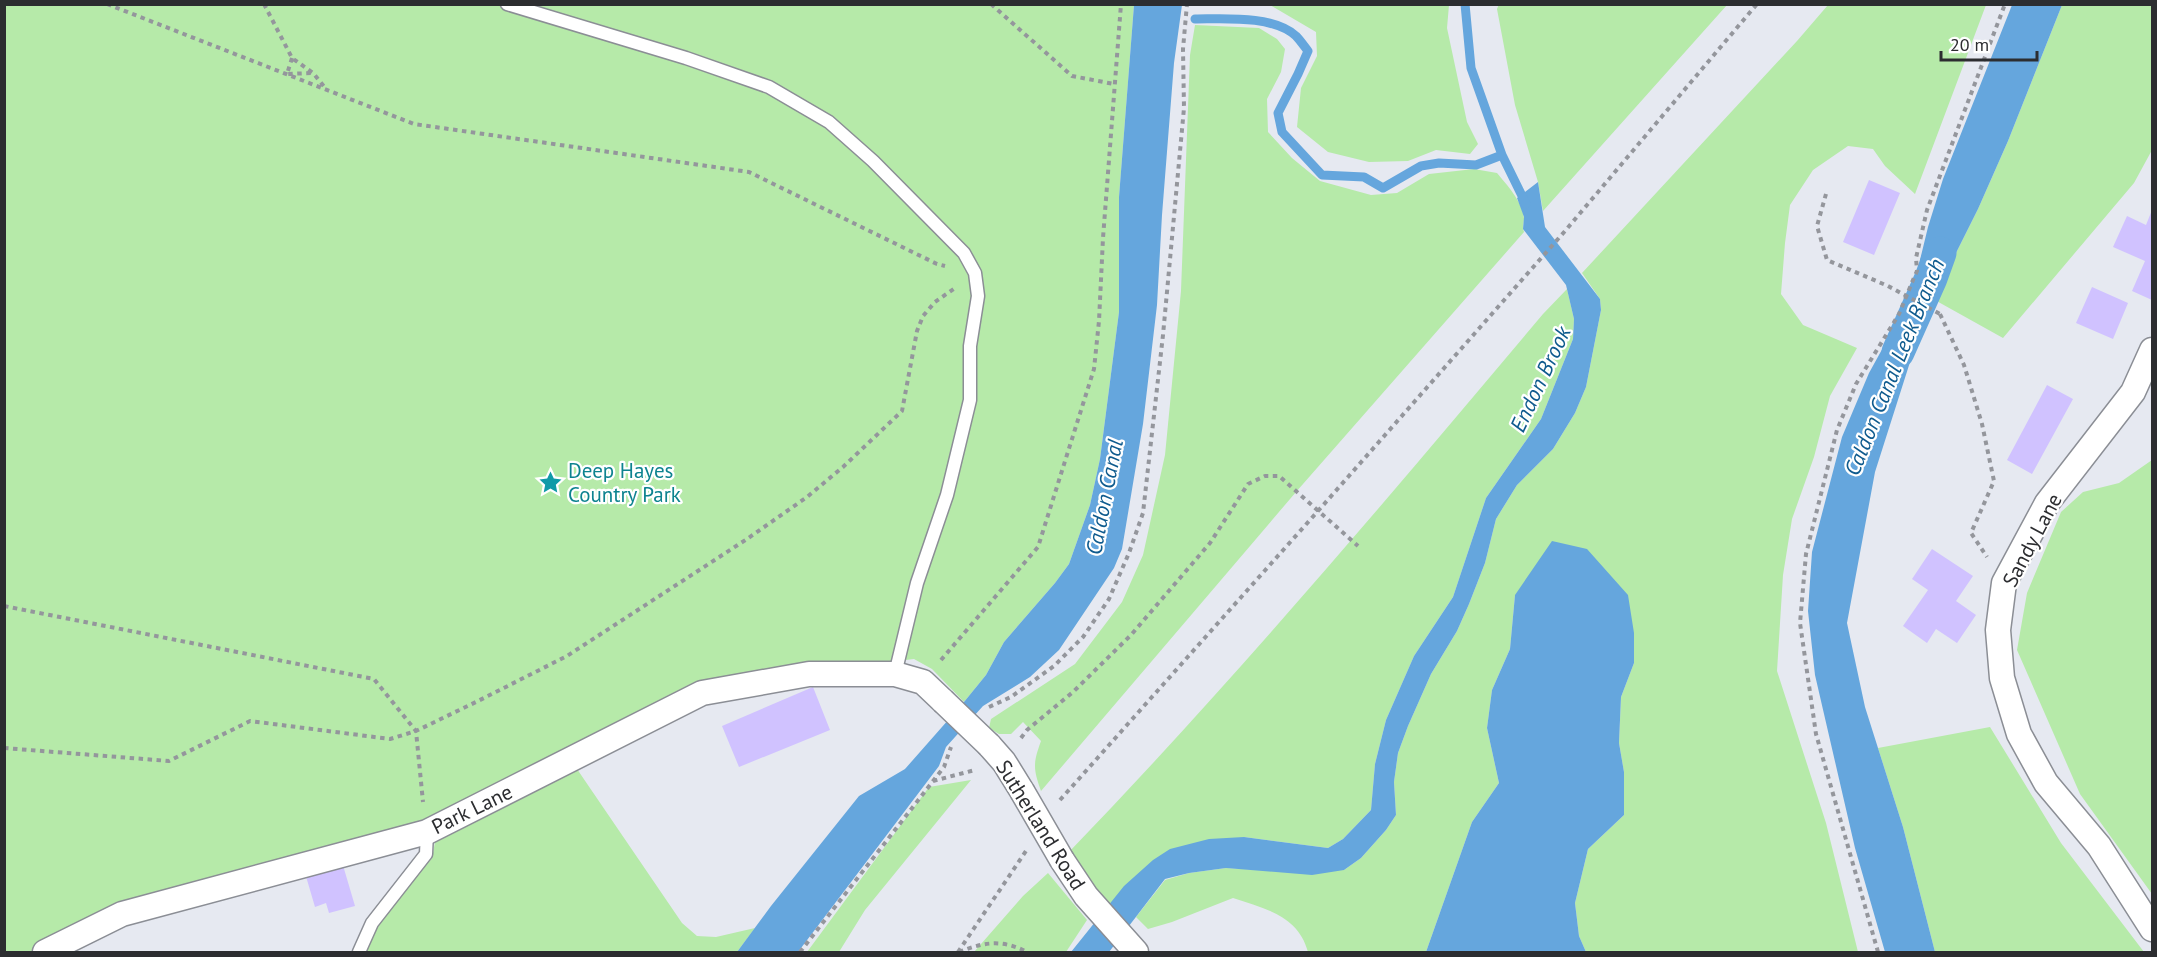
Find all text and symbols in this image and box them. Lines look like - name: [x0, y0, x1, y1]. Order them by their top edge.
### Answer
- scale bar: [1941, 24, 2037, 62]
- text: 20 m: [1950, 33, 1989, 56]
- water label: Caldon Canal Leek Branch: [1838, 255, 1950, 479]
- water label: Endon Brook: [1503, 321, 1577, 436]
- water label: Caldon Canal: [1079, 437, 1129, 557]
- place label: Deep Hayes Country Park: [568, 457, 681, 508]
- place icon: Deep Hayes Country Park: [537, 469, 563, 495]
- street label: Sandy Lane: [1996, 489, 2068, 591]
- street label: Sutherland Road: [990, 755, 1092, 895]
- street label: Park Lane: [427, 778, 517, 840]

